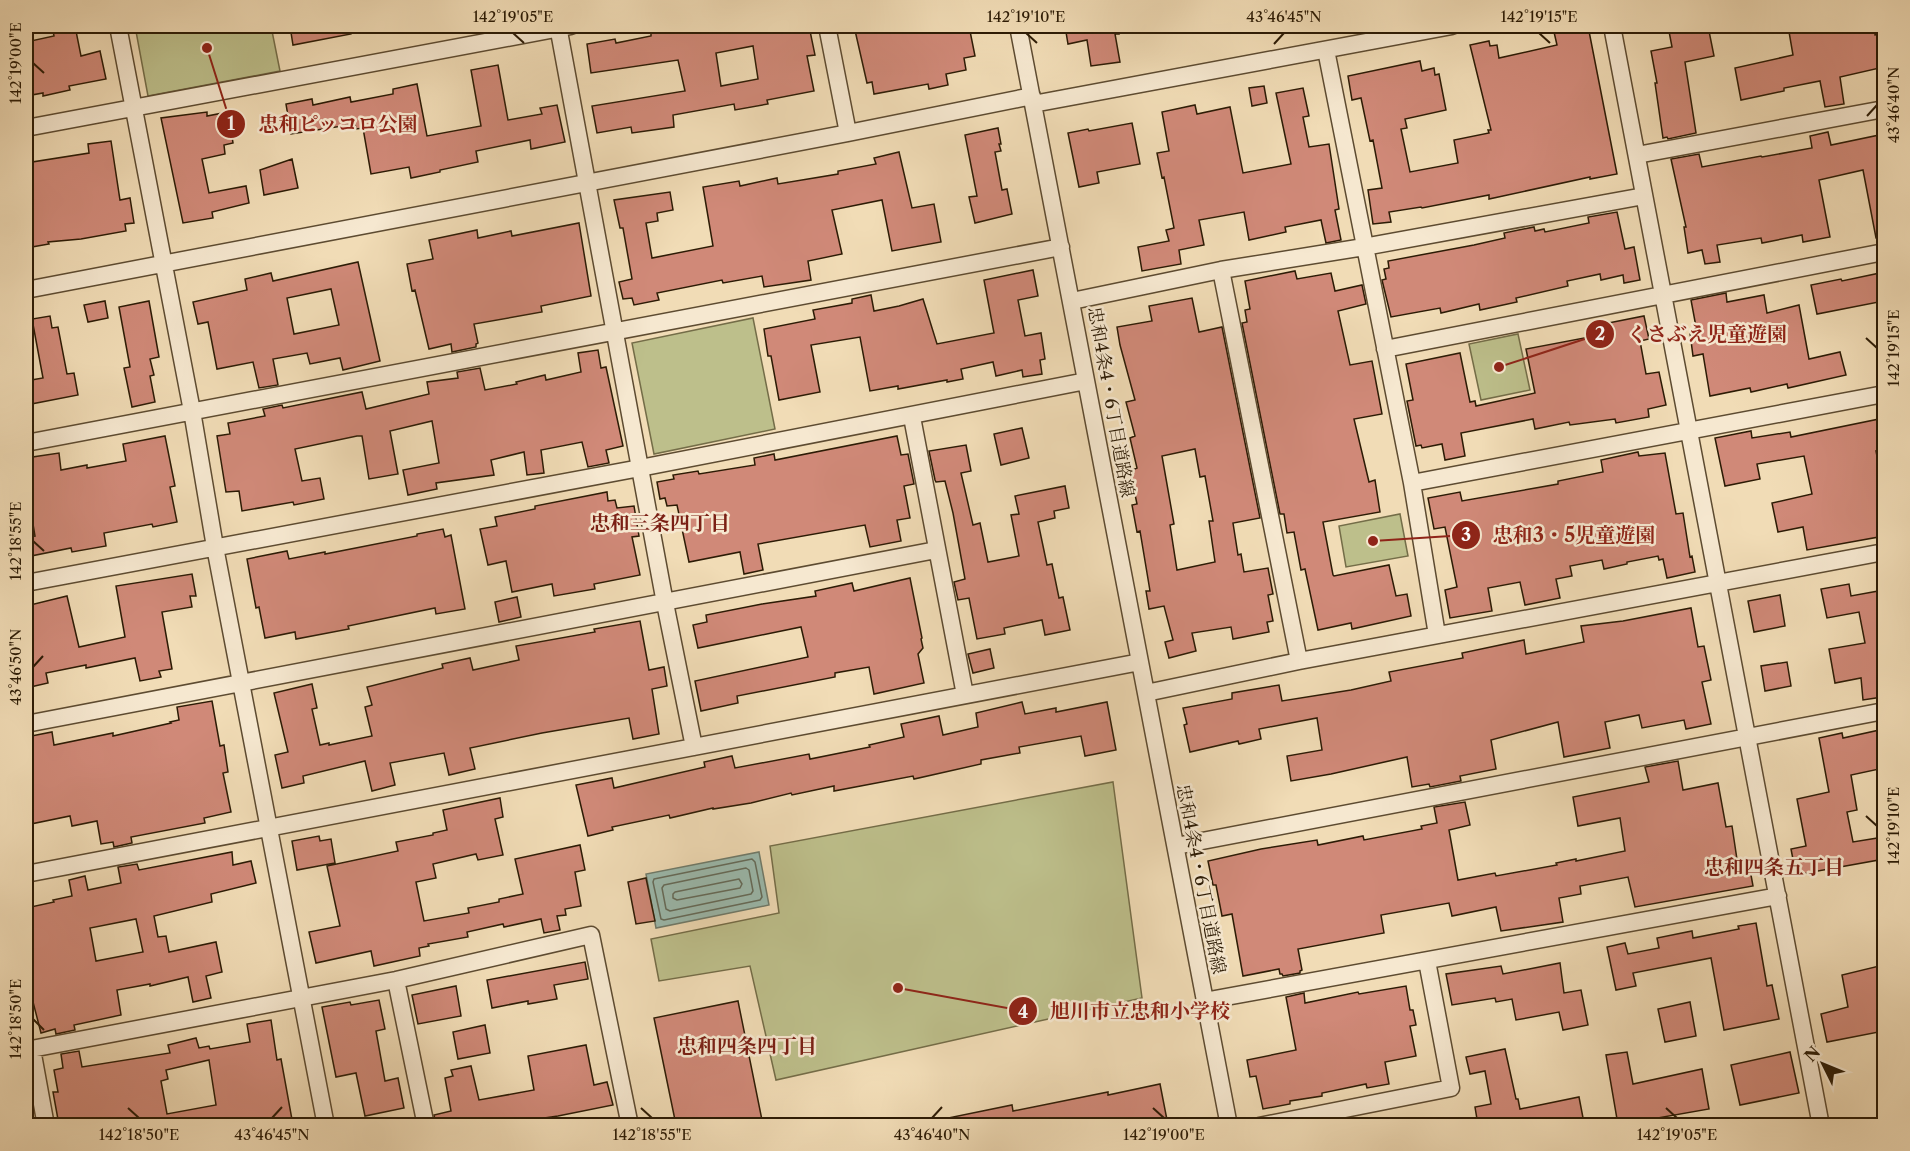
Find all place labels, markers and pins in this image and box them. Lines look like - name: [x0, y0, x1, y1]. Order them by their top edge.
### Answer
- callout: 忠和ピッコロ公園: [216, 105, 430, 143]
- callout: くさぶえ児童遊園: [1585, 315, 1799, 353]
- callout: 忠和3・5児童遊園: [1451, 516, 1667, 554]
- callout: 旭川市立忠和小学校: [1008, 992, 1242, 1030]

